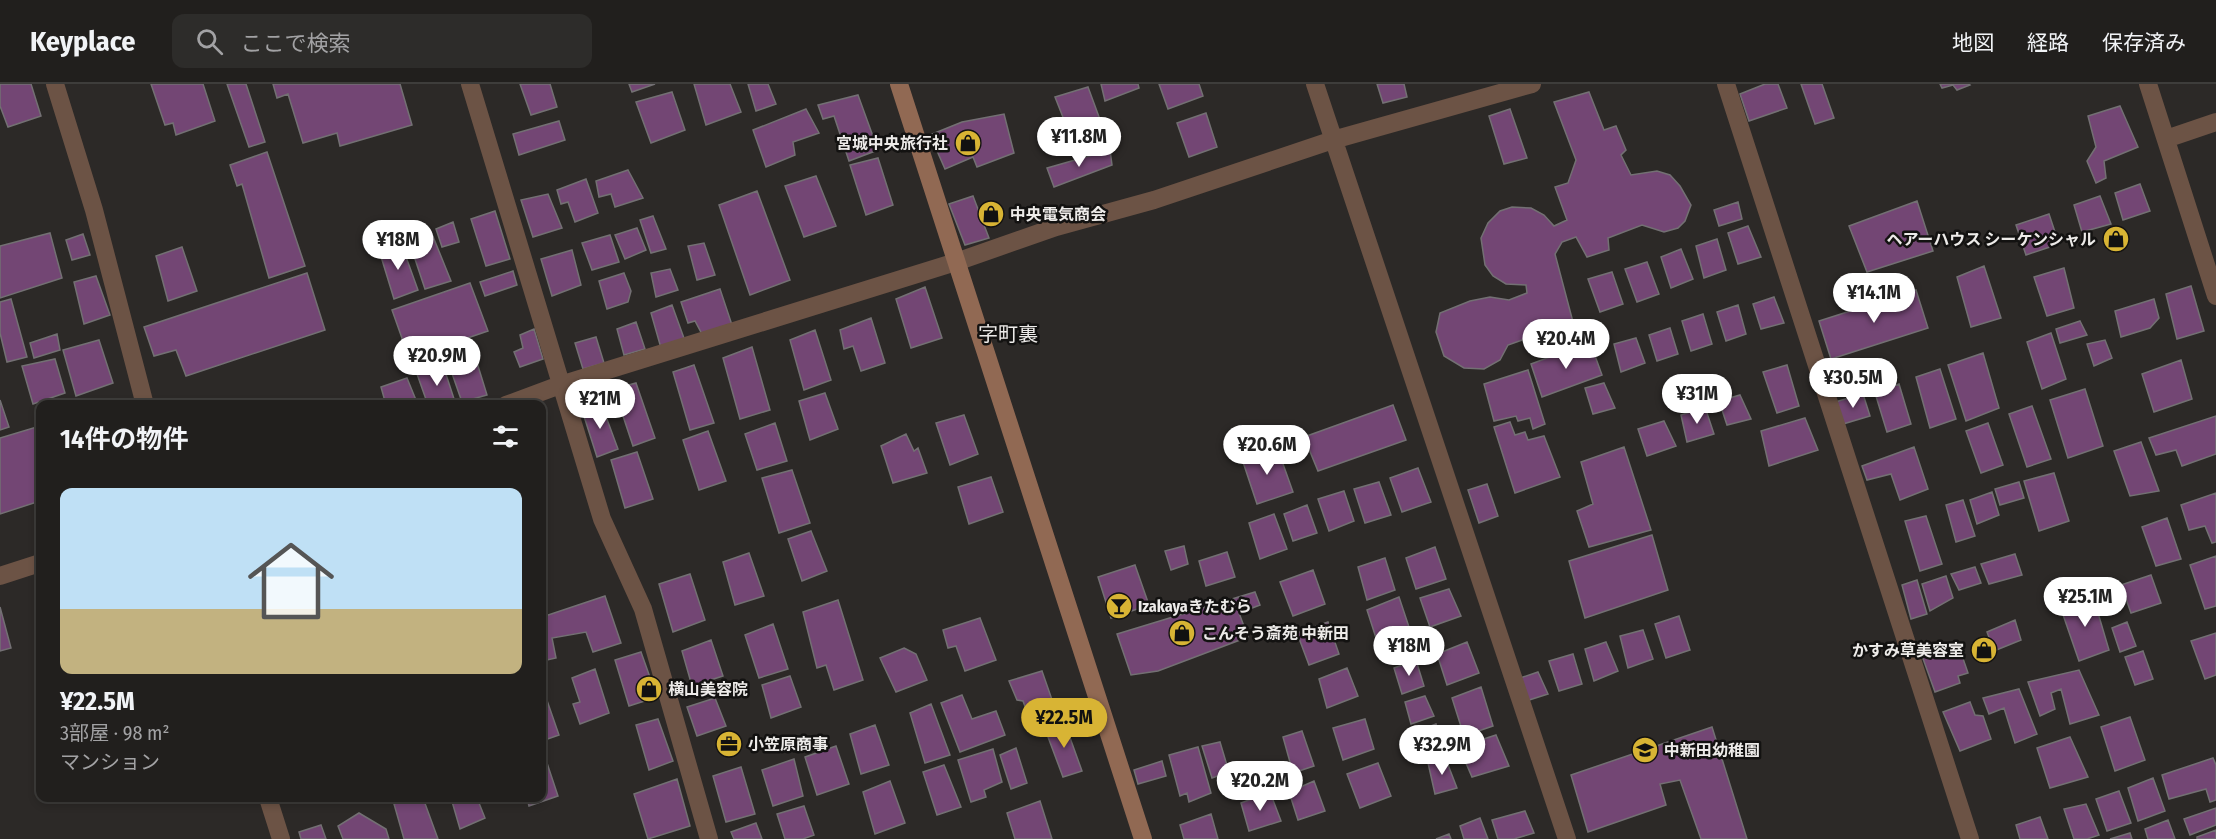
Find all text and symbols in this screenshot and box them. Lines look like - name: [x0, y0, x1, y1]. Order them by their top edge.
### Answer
- search box: [172, 14, 592, 68]
- text: Keyplace: [30, 25, 136, 58]
- icon: search: [193, 25, 226, 58]
- text: ここで検索: [241, 30, 351, 57]
- text: 地図: [1952, 30, 1994, 56]
- text: 経路: [2027, 30, 2069, 56]
- text: 保存済み: [2102, 30, 2186, 56]
- pin: ¥11.8M: [1030, 117, 1128, 168]
- text: ¥11.8M: [1051, 124, 1107, 148]
- shop icon: 宮城中央旅行社: [953, 128, 983, 158]
- place label: 宮城中央旅行社: [836, 134, 948, 153]
- shop icon: 中央電気商会: [976, 199, 1006, 229]
- place label: 中央電気商会: [1010, 205, 1106, 224]
- pin: ¥18M: [362, 220, 434, 271]
- shop icon: ヘアーハウス シーケンシャル: [2101, 224, 2131, 254]
- text: ¥18M: [376, 227, 420, 251]
- place label: ヘアーハウス シーケンシャル: [1886, 230, 2096, 249]
- pin: ¥14.1M: [1825, 273, 1923, 324]
- text: ¥14.1M: [1847, 280, 1901, 304]
- pin: ¥20.4M: [1517, 319, 1615, 370]
- district label: 字町裏: [978, 322, 1038, 346]
- text: ¥20.4M: [1536, 326, 1596, 350]
- pin: ¥20.9M: [388, 336, 486, 387]
- text: ¥20.9M: [407, 343, 467, 367]
- pin: ¥30.5M: [1804, 358, 1902, 409]
- text: ¥30.5M: [1823, 365, 1883, 389]
- pin: ¥31M: [1661, 374, 1733, 425]
- pin: ¥21M: [564, 379, 636, 430]
- text: ¥31M: [1676, 381, 1718, 405]
- text: ¥21M: [579, 386, 621, 410]
- icon: filters: [489, 420, 522, 453]
- text: 14件の物件: [60, 424, 188, 455]
- pin: ¥20.6M: [1218, 425, 1316, 476]
- text: ¥20.6M: [1237, 432, 1297, 456]
- icon: home: [237, 527, 345, 635]
- pin: ¥25.1M: [2036, 577, 2134, 628]
- text: ¥25.1M: [2058, 584, 2112, 608]
- bar icon: Izakayaきたむら: [1104, 591, 1134, 621]
- place label: Izakayaきたむら: [1138, 597, 1252, 616]
- shop icon: こんそう斎苑 中新田: [1167, 618, 1197, 648]
- place label: こんそう斎苑 中新田: [1202, 624, 1349, 643]
- pin: ¥18M: [1373, 626, 1445, 677]
- text: ¥18M: [1387, 633, 1431, 657]
- shop icon: かすみ草美容室: [1969, 635, 1999, 665]
- place label: かすみ草美容室: [1852, 641, 1964, 660]
- shop icon: 横山美容院: [634, 674, 664, 704]
- place label: 横山美容院: [668, 680, 748, 699]
- text: ¥22.5M: [60, 686, 135, 717]
- pin: ¥22.5M: [1015, 698, 1113, 749]
- text: ¥22.5M: [1035, 705, 1093, 729]
- text: 3部屋 · 98 m²: [60, 721, 170, 745]
- pin: ¥32.9M: [1393, 725, 1491, 776]
- office icon: 小笠原商事: [714, 729, 744, 759]
- text: ¥32.9M: [1413, 732, 1471, 756]
- place label: 小笠原商事: [748, 735, 828, 754]
- school or university icon: 中新田幼稚園: [1630, 735, 1660, 765]
- place label: 中新田幼稚園: [1664, 741, 1760, 760]
- text: マンション: [60, 750, 160, 774]
- pin: ¥20.2M: [1211, 761, 1309, 812]
- text: ¥20.2M: [1231, 768, 1289, 792]

